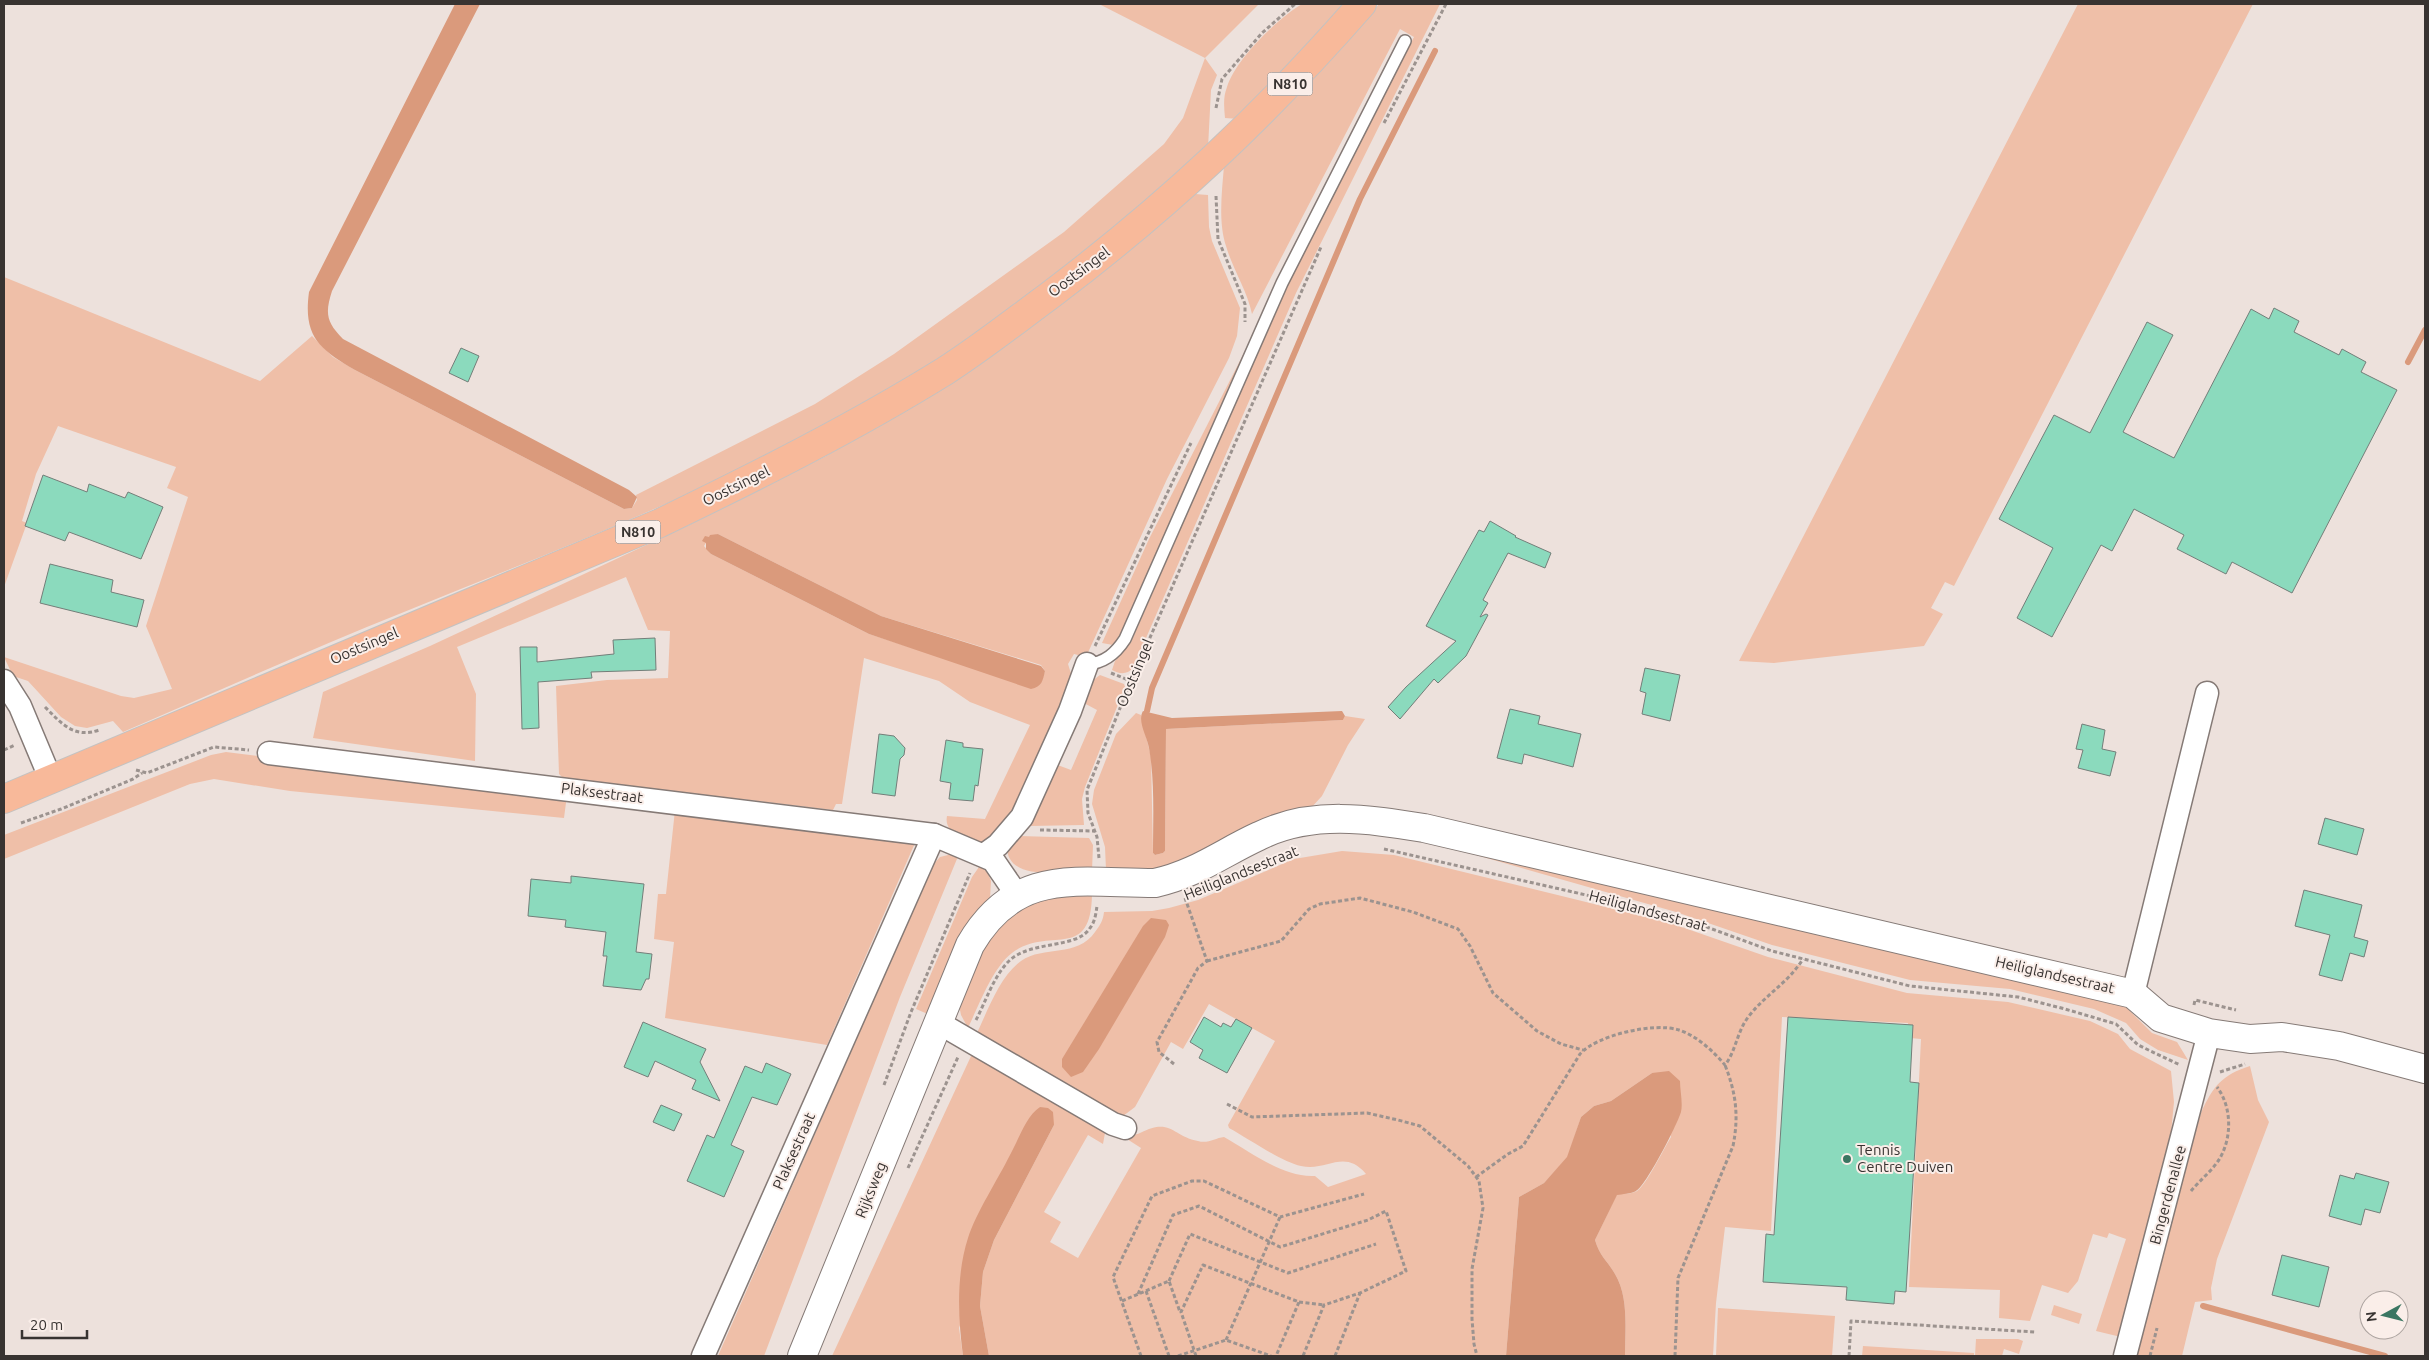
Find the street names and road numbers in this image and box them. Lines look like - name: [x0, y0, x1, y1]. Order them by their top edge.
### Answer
- road number: N810: [1268, 72, 1312, 96]
- street label: Oostsingel: [1045, 243, 1113, 300]
- street label: Oostsingel: [700, 462, 772, 509]
- road number: N810: [616, 520, 660, 544]
- street label: Oostsingel: [327, 624, 400, 668]
- street label: Oostsingel: [1113, 636, 1157, 709]
- street label: Plaksestraat: [560, 779, 644, 806]
- street label: Heiliglandsestraat: [1181, 842, 1301, 903]
- street label: Heiliglandsestraat: [1587, 887, 1709, 935]
- street label: Heiliglandsestraat: [1994, 953, 2116, 997]
- street label: Plaksestraat: [769, 1110, 818, 1192]
- street label: Bingerdenallee: [2146, 1143, 2189, 1246]
- street label: Rijksweg: [852, 1159, 890, 1220]

